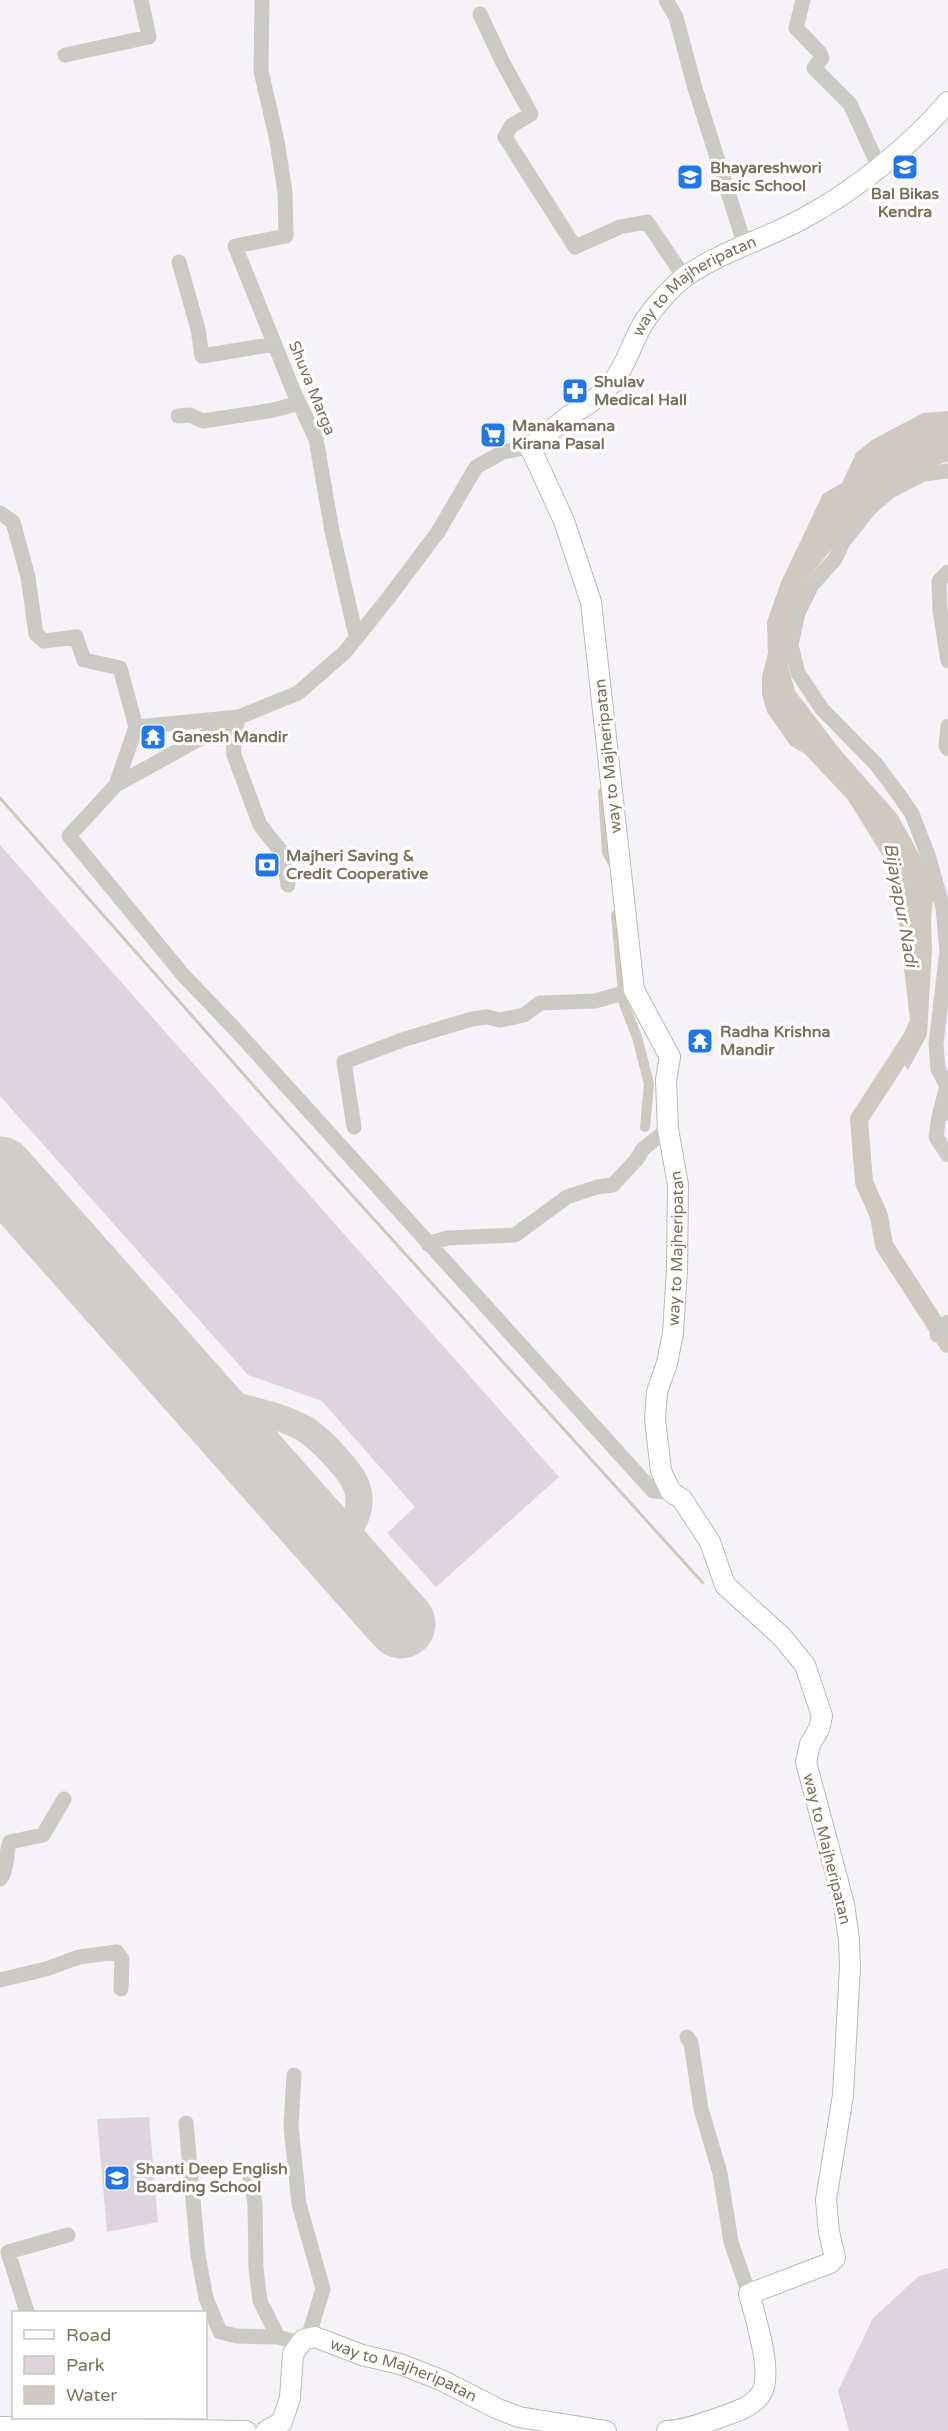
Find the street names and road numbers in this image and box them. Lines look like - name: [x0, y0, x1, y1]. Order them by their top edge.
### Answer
- street label: way to Majheripatan: [628, 232, 759, 340]
- street label: Shuva Marga: [284, 338, 340, 438]
- street label: way to Majheripatan: [590, 678, 626, 834]
- street label: way to Majheripatan: [663, 1169, 689, 1327]
- street label: way to Majheripatan: [799, 1771, 855, 1927]
- street label: way to Majheripatan: [327, 2334, 480, 2407]

